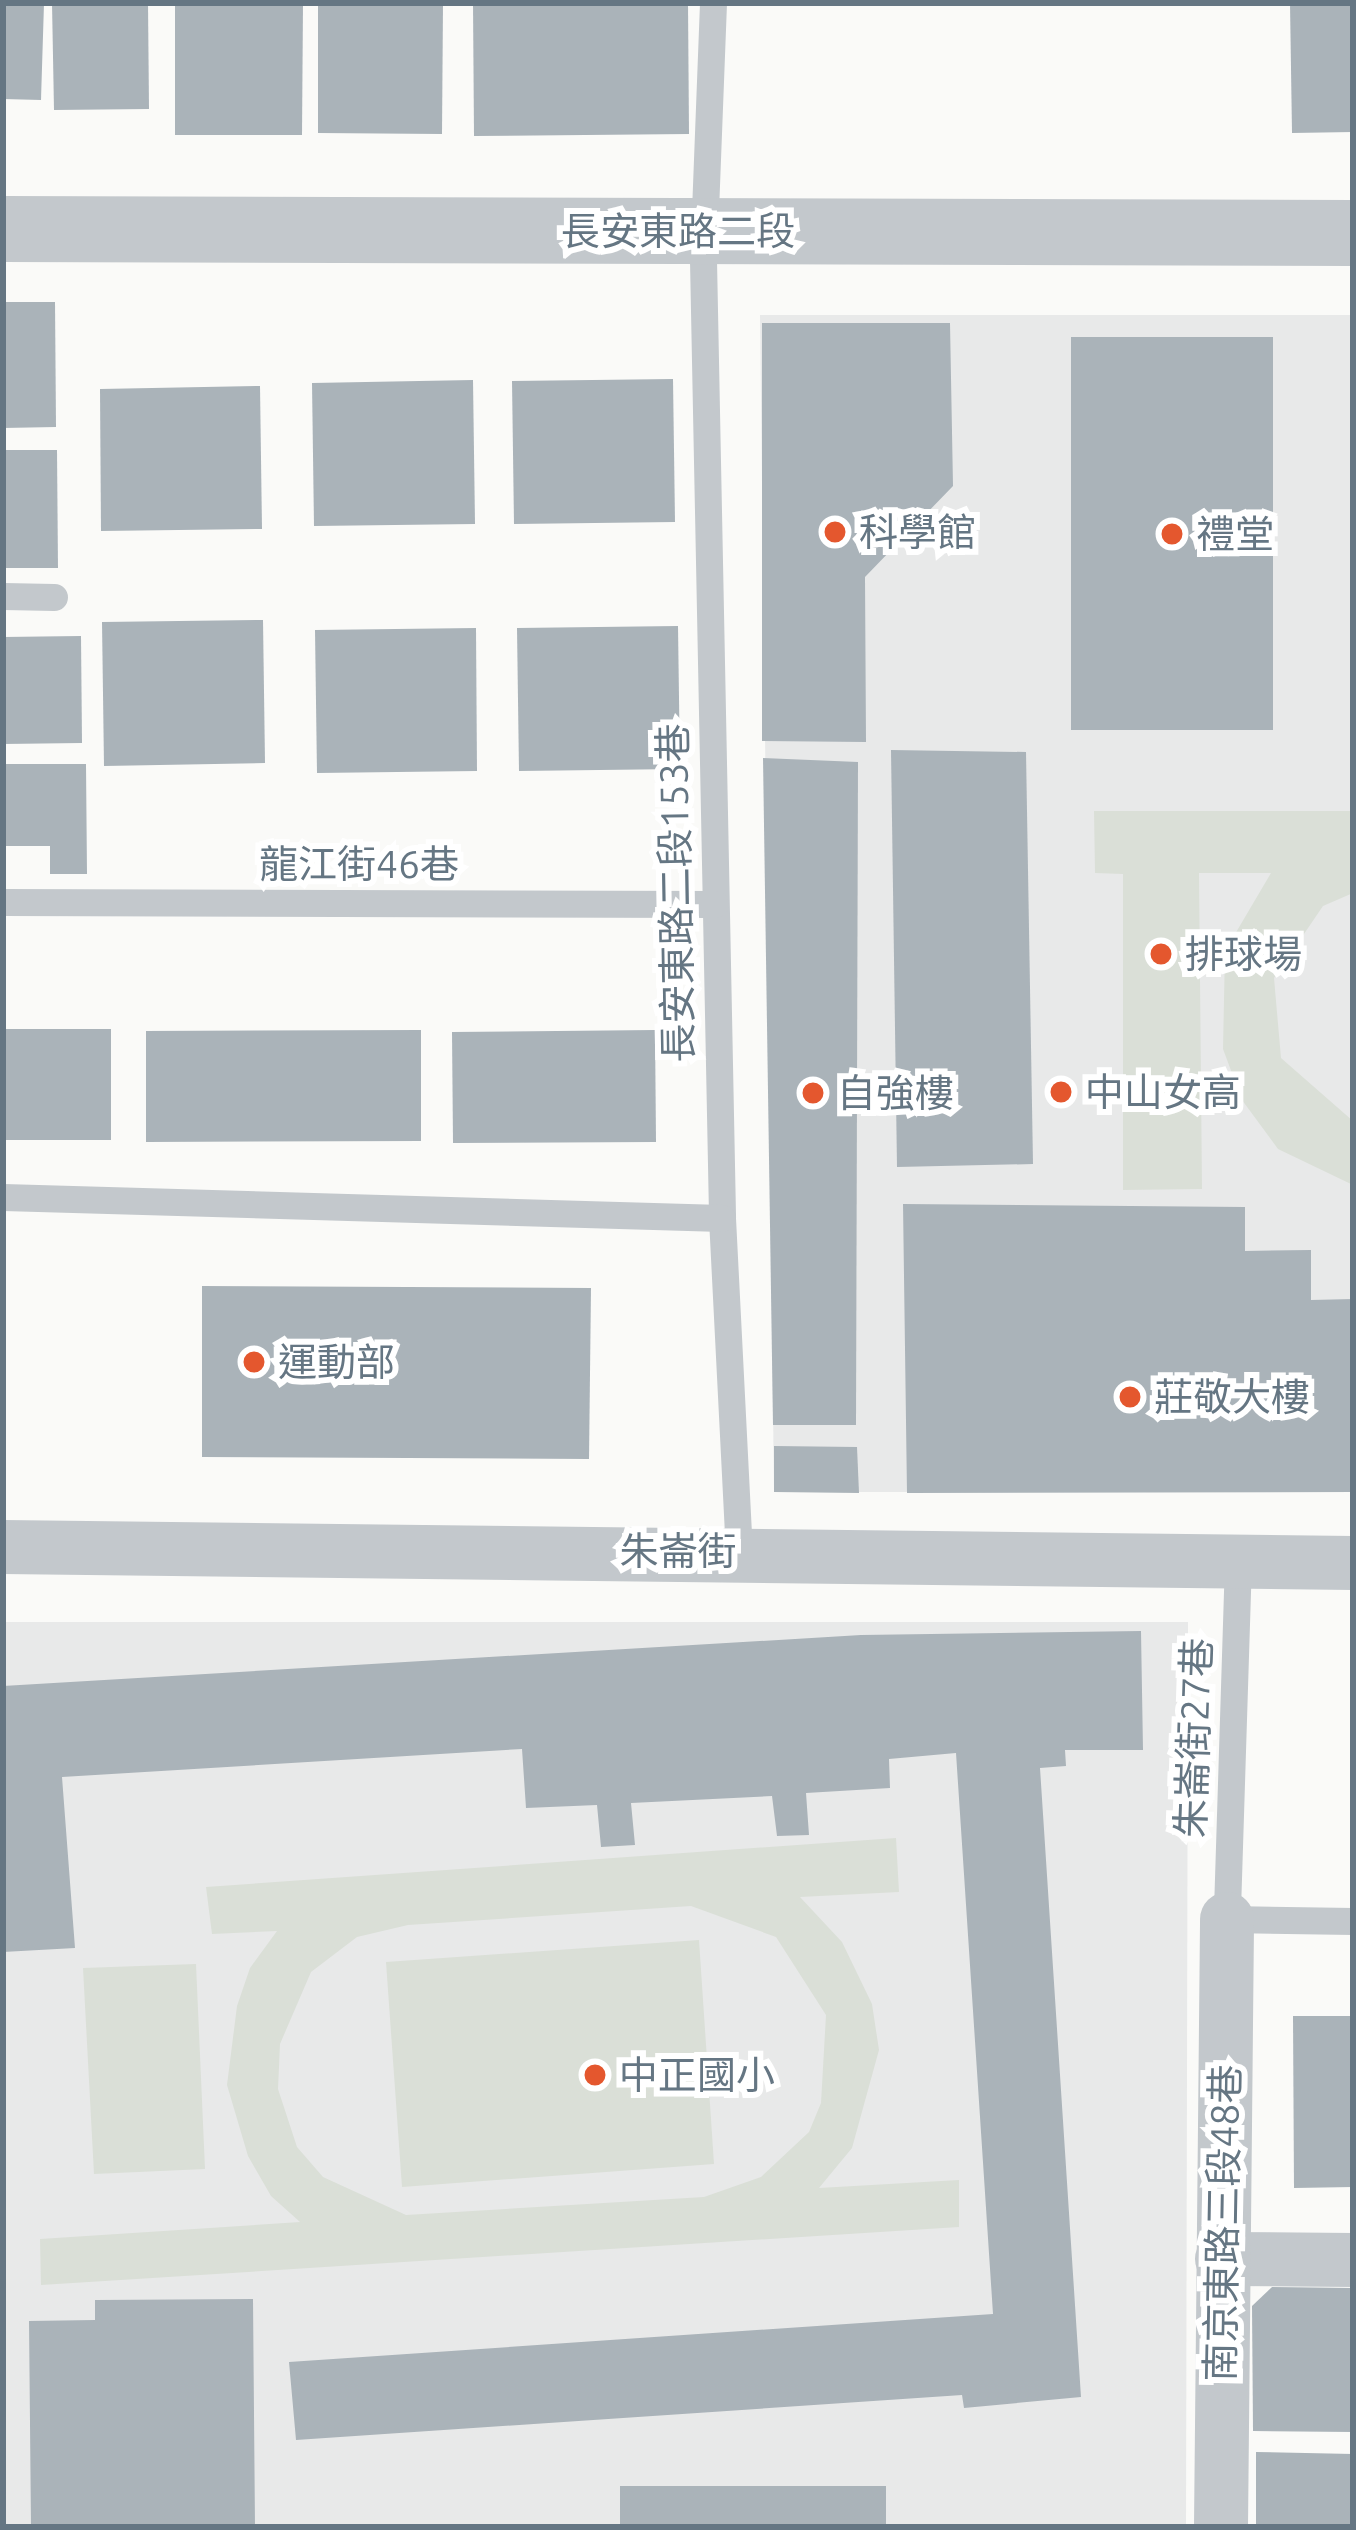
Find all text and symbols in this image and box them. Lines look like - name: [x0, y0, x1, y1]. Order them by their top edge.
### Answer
- street label: 長安東路二段: [561, 208, 795, 254]
- place label: 科學館: [859, 509, 976, 555]
- place label: 禮堂: [1196, 511, 1274, 557]
- marker: 科學館: [822, 519, 848, 545]
- marker: 禮堂: [1159, 521, 1185, 547]
- street label: 長安東路二段153巷: [650, 723, 702, 1063]
- street label: 龍江街46巷: [259, 841, 459, 887]
- place label: 排球場: [1185, 931, 1302, 977]
- marker: 排球場: [1148, 941, 1174, 967]
- place label: 中山女高: [1085, 1069, 1241, 1115]
- place label: 自強樓: [837, 1070, 954, 1116]
- marker: 中山女高: [1048, 1079, 1074, 1105]
- marker: 自強樓: [800, 1080, 826, 1106]
- place label: 運動部: [278, 1339, 395, 1385]
- marker: 運動部: [241, 1349, 267, 1375]
- place label: 莊敬大樓: [1154, 1374, 1310, 1420]
- marker: 莊敬大樓: [1117, 1384, 1143, 1410]
- street label: 朱崙街: [620, 1528, 736, 1574]
- street label: 朱崙街27巷: [1167, 1637, 1221, 1839]
- place label: 中正國小: [619, 2052, 775, 2098]
- marker: 中正國小: [582, 2062, 608, 2088]
- street label: 南京東路三段48巷: [1197, 2064, 1249, 2382]

